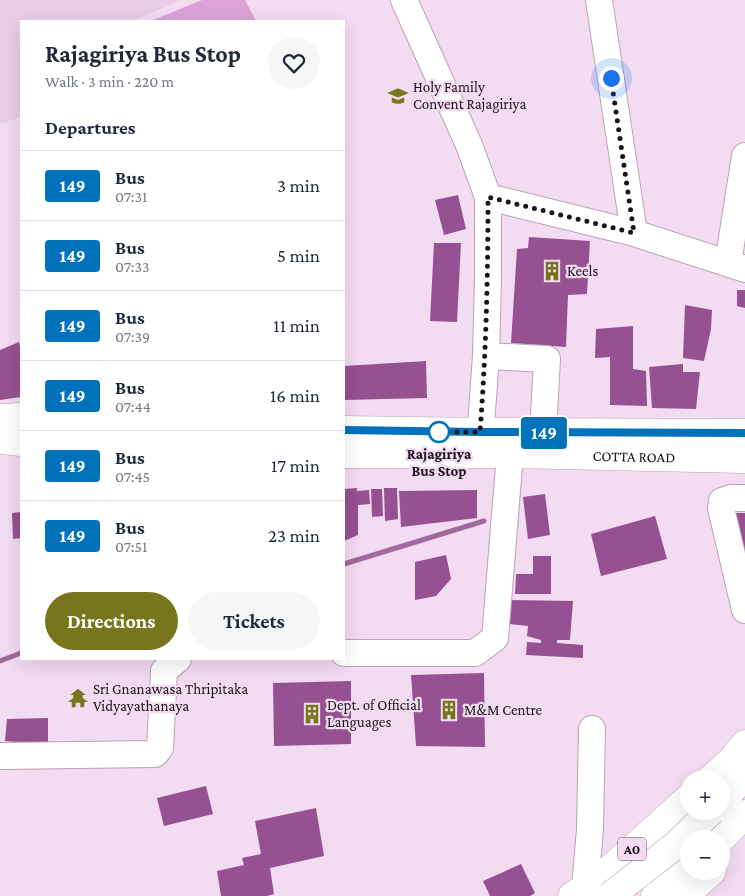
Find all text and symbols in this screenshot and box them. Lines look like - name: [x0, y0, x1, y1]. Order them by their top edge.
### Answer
- button: heart: [268, 37, 320, 89]
- text: Rajagiriya Bus Stop: [45, 40, 241, 67]
- your location: [599, 66, 624, 91]
- text: Walk · 3 min · 220 m: [45, 73, 174, 90]
- place label: Holy Family Convent Rajagiriya: [413, 79, 526, 113]
- school or university icon: Holy Family Convent Rajagiriya: [387, 85, 409, 107]
- text: Departures: [45, 117, 136, 138]
- text: Bus: [115, 167, 145, 188]
- text: 3 min: [277, 175, 320, 196]
- text: 149: [59, 176, 86, 196]
- text: 07:31: [115, 188, 147, 205]
- text: Bus: [115, 237, 145, 258]
- text: 5 min: [277, 245, 320, 266]
- text: 149: [59, 246, 86, 266]
- text: 07:33: [115, 258, 150, 275]
- building icon: Keels: [541, 260, 563, 282]
- place label: Keels: [567, 263, 599, 279]
- text: Bus: [115, 307, 145, 328]
- text: 11 min: [273, 315, 320, 336]
- text: 149: [59, 316, 86, 336]
- text: 07:39: [115, 328, 150, 345]
- text: Bus: [115, 377, 145, 398]
- text: 16 min: [270, 385, 320, 406]
- text: 149: [59, 386, 86, 406]
- text: 07:44: [115, 398, 151, 415]
- line badge: 149: [515, 417, 573, 449]
- marker: Rajagiriya Bus Stop: [428, 421, 450, 443]
- text: 149: [531, 423, 557, 443]
- place label: Rajagiriya Bus Stop: [407, 446, 472, 479]
- text: Bus: [115, 447, 145, 468]
- street label: COTTA ROAD: [593, 448, 675, 466]
- text: 17 min: [271, 455, 320, 476]
- text: 149: [59, 456, 86, 476]
- text: 07:45: [115, 468, 150, 485]
- text: Bus: [115, 517, 145, 538]
- text: 23 min: [268, 525, 320, 546]
- text: 149: [59, 526, 86, 546]
- text: 07:51: [115, 538, 147, 555]
- button: Directions: [45, 592, 178, 650]
- button: Tickets: [188, 592, 320, 650]
- place label: Sri Gnanawasa Thripitaka Vidyayathanaya: [93, 681, 248, 715]
- temple icon: Sri Gnanawasa Thripitaka Vidyayathanaya: [67, 687, 89, 709]
- place label: Dept. of Official Languages: [327, 697, 421, 731]
- building icon: M&M Centre: [438, 699, 460, 721]
- place label: M&M Centre: [464, 702, 543, 718]
- building icon: Dept. of Official Languages: [301, 703, 323, 725]
- map controls: [680, 770, 730, 880]
- button: +: [680, 770, 730, 820]
- button: −: [680, 830, 730, 880]
- road number: A0: [618, 838, 646, 861]

